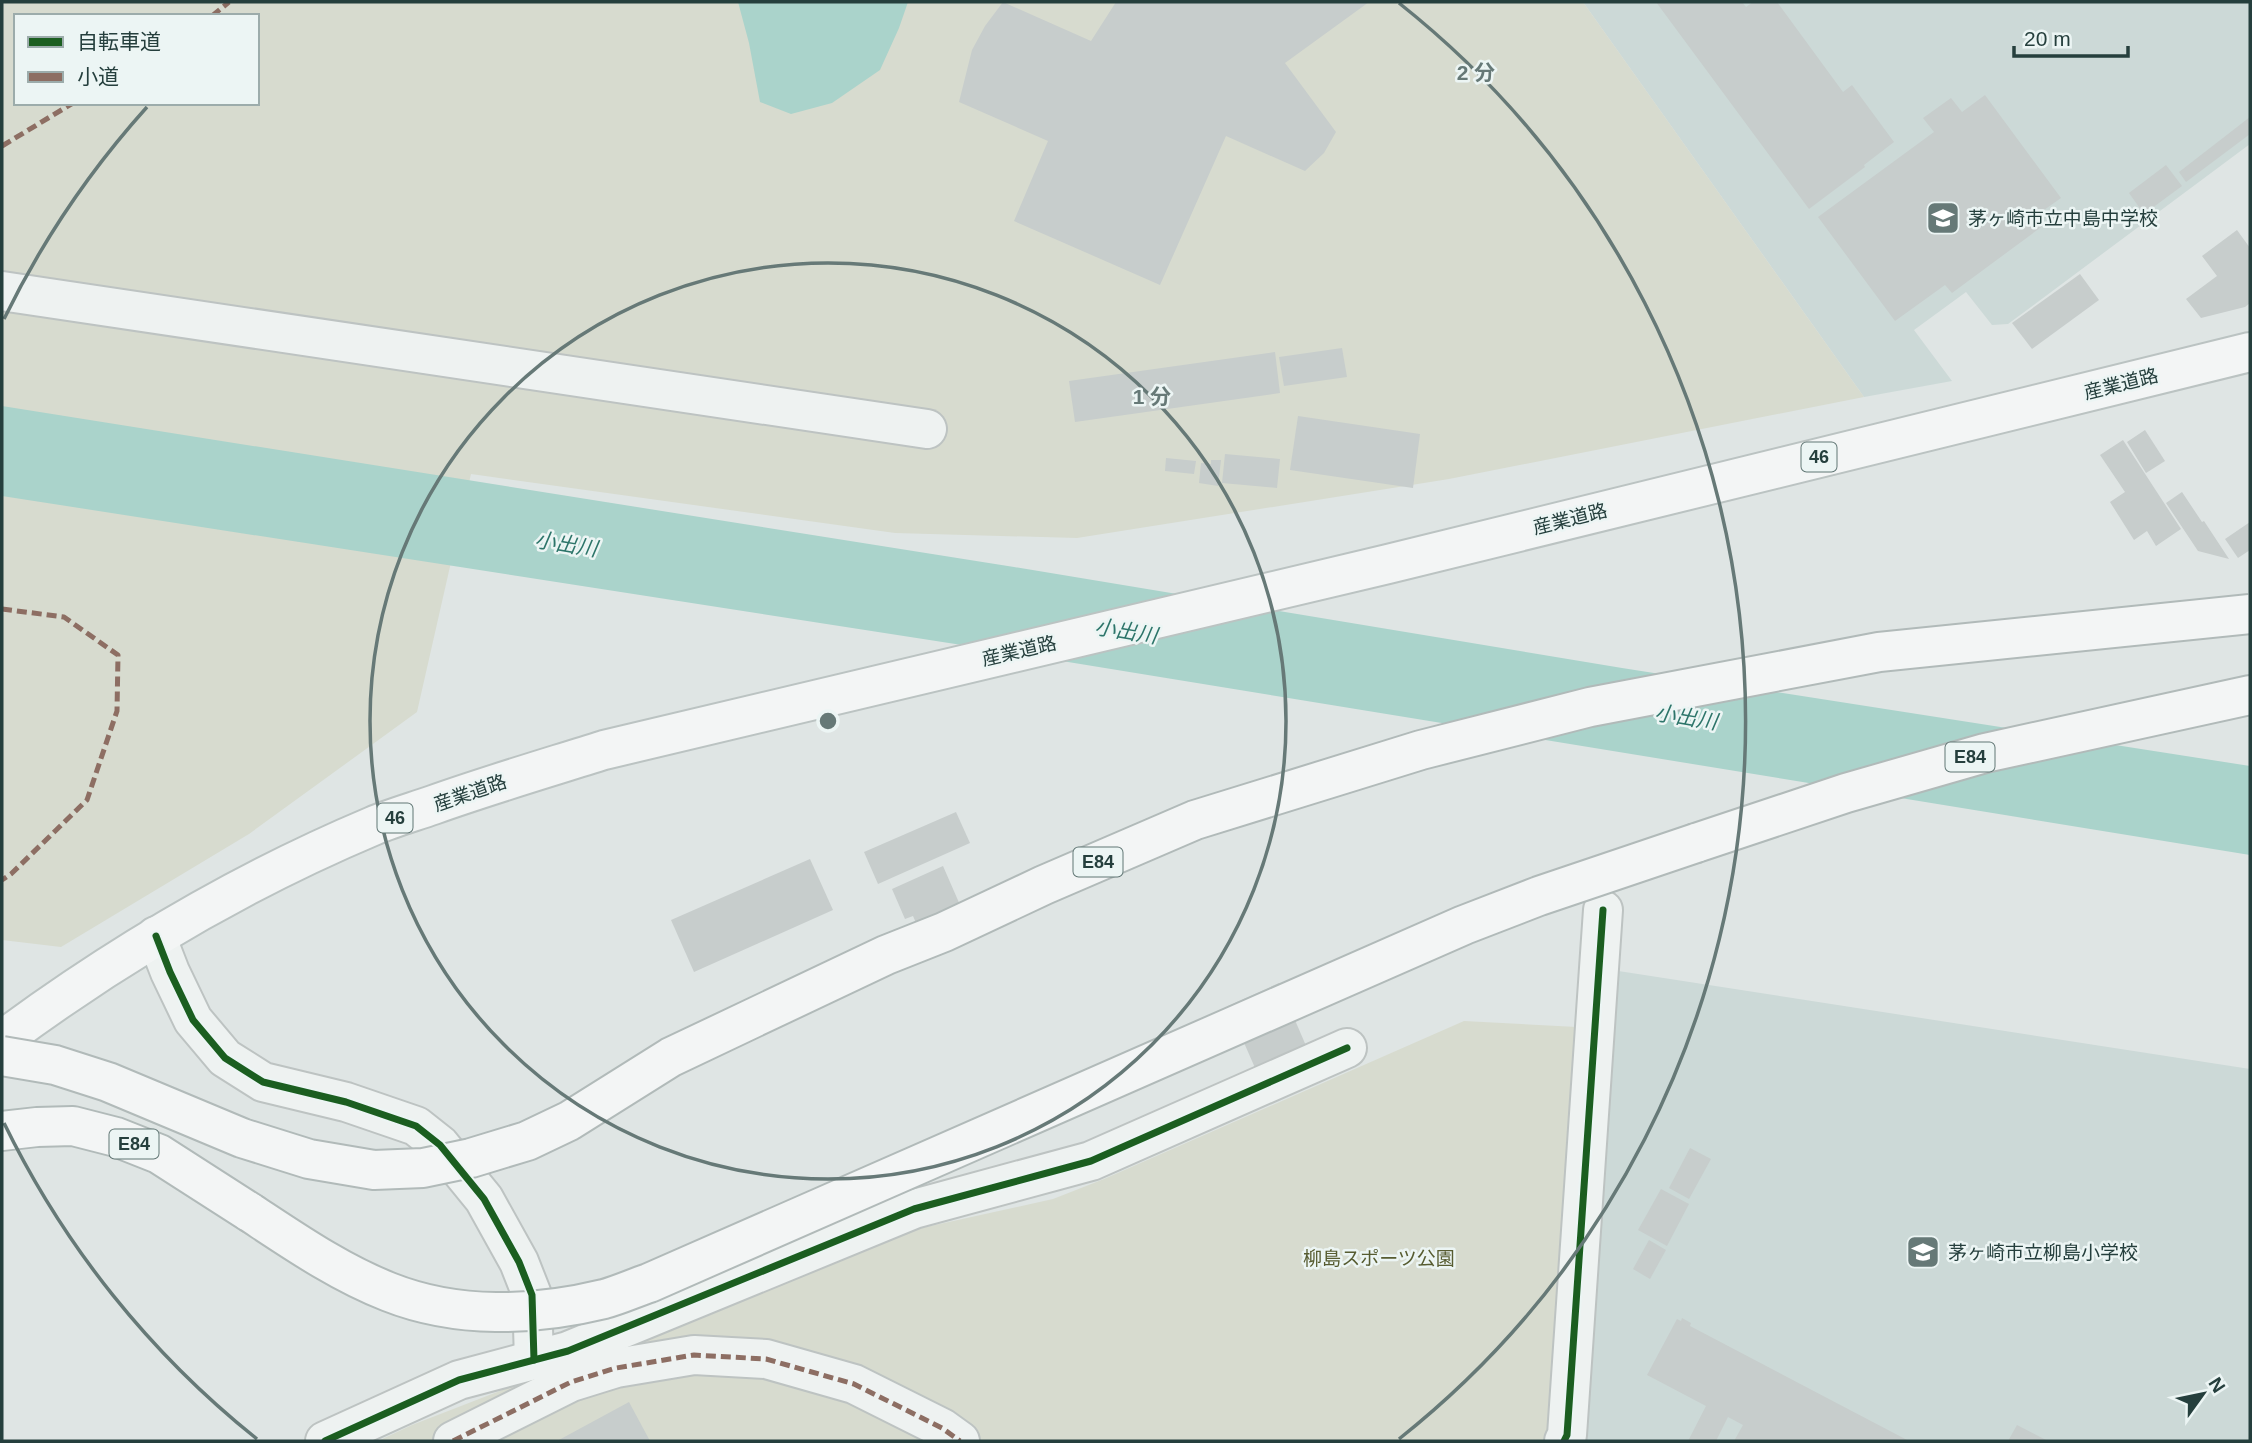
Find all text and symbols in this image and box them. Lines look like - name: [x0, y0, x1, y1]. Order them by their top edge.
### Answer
- legend: [14, 14, 259, 105]
- scale bar: [2014, 14, 2128, 58]
- text: 20 m: [2024, 27, 2071, 50]
- text: 自転車道: [77, 30, 161, 53]
- text: 2 分: [1457, 61, 1495, 84]
- text: 小道: [77, 65, 119, 88]
- school or university icon: 茅ヶ崎市立中島中学校: [1924, 199, 1962, 237]
- place label: 茅ヶ崎市立中島中学校: [1968, 208, 2158, 229]
- street label: 産業道路: [2082, 365, 2160, 403]
- text: 1 分: [1133, 385, 1171, 408]
- road number: 46: [1801, 443, 1836, 472]
- street label: 産業道路: [1531, 500, 1609, 538]
- water label: 小出川: [533, 528, 601, 561]
- water label: 小出川: [1093, 615, 1161, 648]
- street label: 産業道路: [980, 632, 1058, 670]
- water label: 小出川: [1653, 701, 1721, 734]
- centre of rings: [816, 709, 840, 733]
- road number: E84: [1946, 742, 1994, 772]
- street label: 産業道路: [431, 771, 509, 815]
- road number: 46: [378, 804, 412, 832]
- road number: E84: [1074, 848, 1122, 876]
- road number: E84: [110, 1129, 158, 1158]
- school or university icon: 茅ヶ崎市立柳島小学校: [1904, 1233, 1942, 1271]
- place label: 茅ヶ崎市立柳島小学校: [1948, 1242, 2138, 1263]
- park label: 柳島スポーツ公園: [1303, 1248, 1455, 1269]
- north arrow: [2168, 1359, 2238, 1429]
- text: N: [2204, 1374, 2229, 1396]

